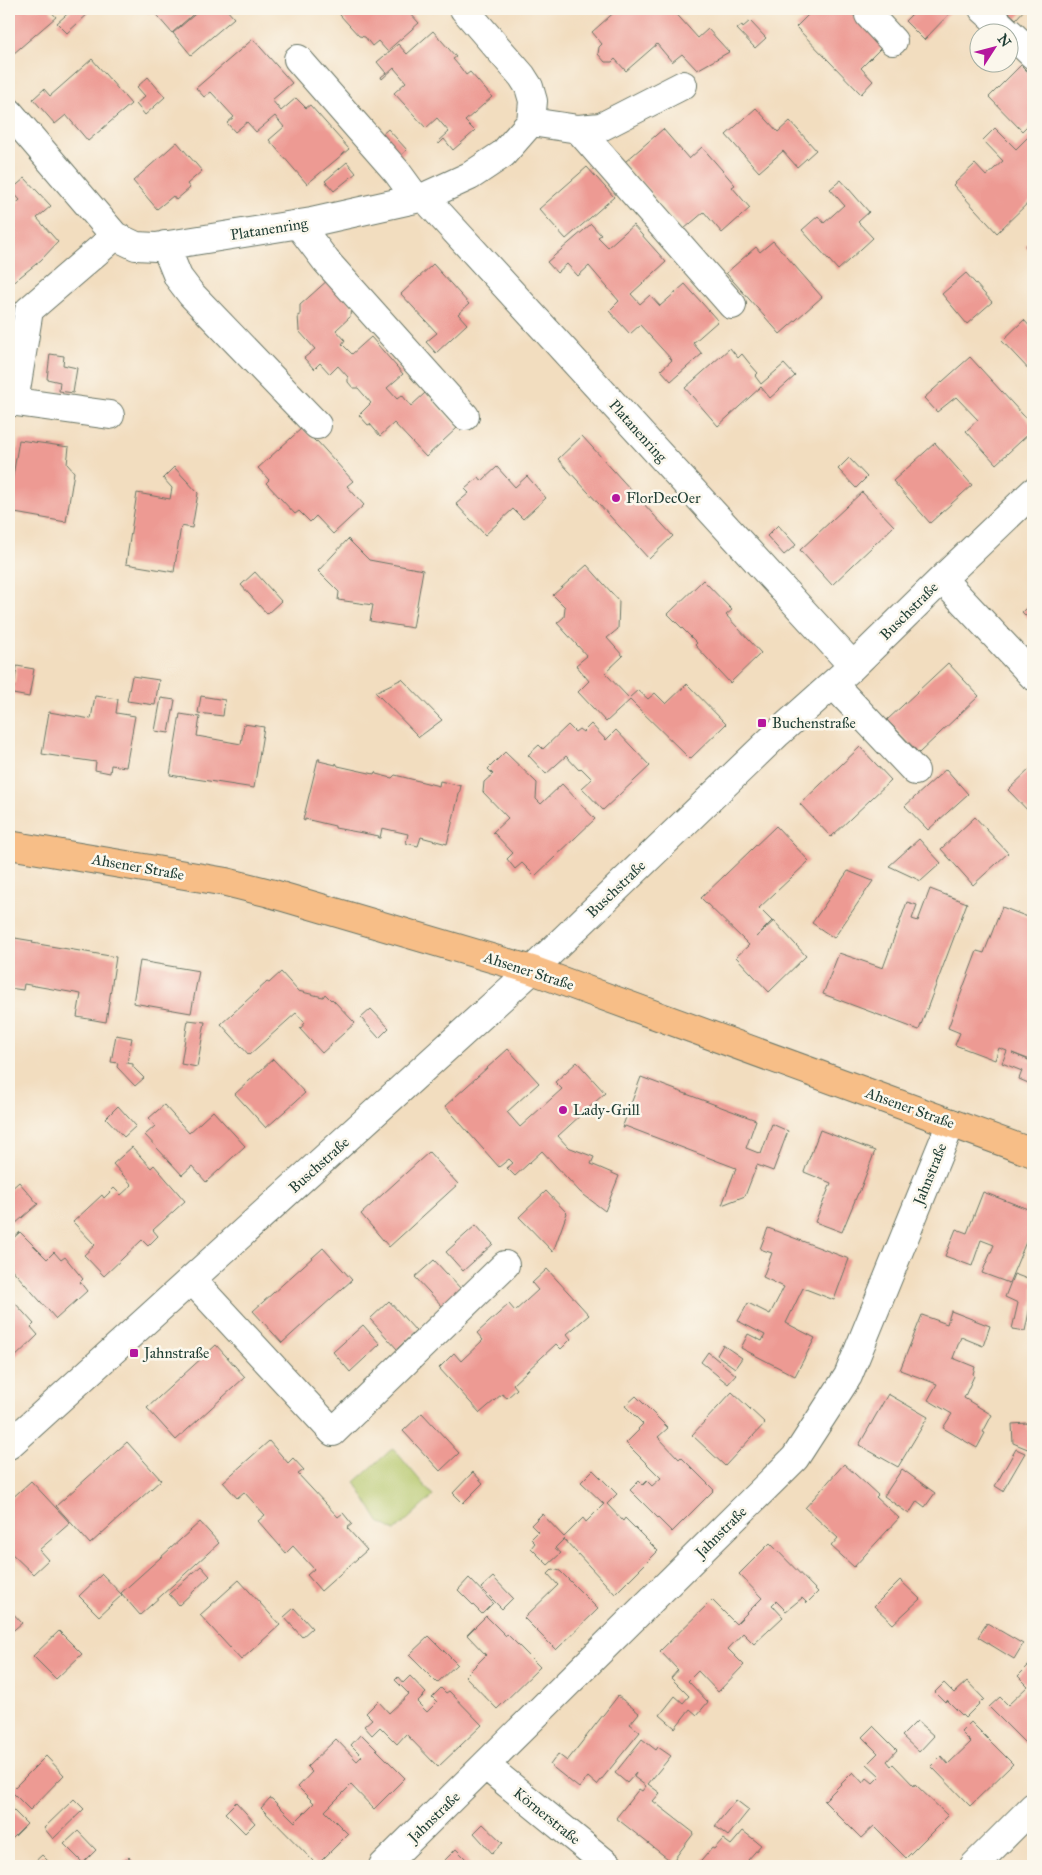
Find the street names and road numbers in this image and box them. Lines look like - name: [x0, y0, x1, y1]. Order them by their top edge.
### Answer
- street label: Platanenring: [229, 214, 310, 244]
- street label: Platanenring: [605, 396, 671, 467]
- street label: Buschstraße: [876, 578, 942, 644]
- street label: Ahsener Straße: [90, 850, 186, 884]
- street label: Buschstraße: [583, 857, 649, 921]
- street label: Ahsener Straße: [481, 948, 576, 994]
- street label: Ahsener Straße: [862, 1083, 957, 1132]
- street label: Buschstraße: [285, 1133, 353, 1197]
- street label: Jahnstraße: [909, 1140, 951, 1210]
- street label: Jahnstraße: [690, 1503, 751, 1564]
- street label: Körnerstraße: [510, 1784, 584, 1848]
- street label: Jahnstraße: [403, 1788, 464, 1848]

